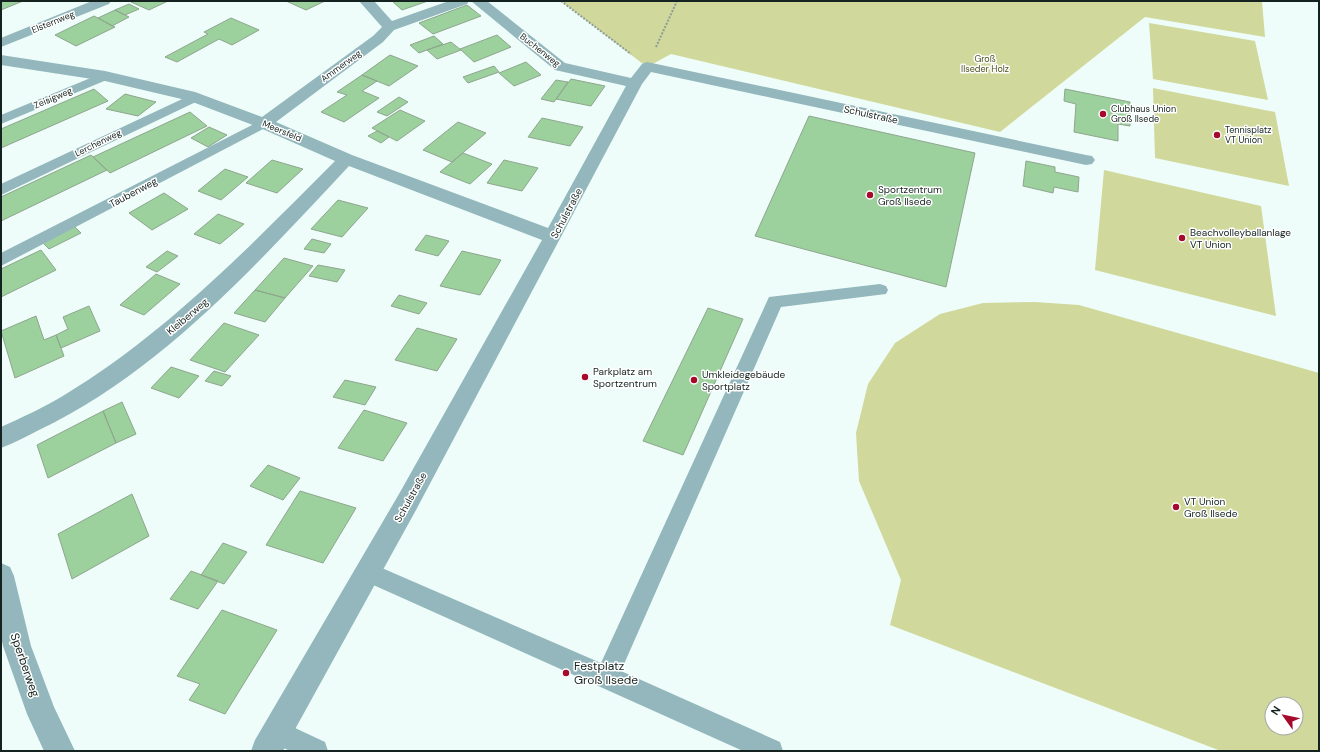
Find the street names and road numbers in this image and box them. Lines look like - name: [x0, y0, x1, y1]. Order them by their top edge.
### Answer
- street label: Elsternweg: [30, 8, 76, 36]
- street label: Buchenweg: [517, 30, 563, 70]
- street label: Ammerweg: [318, 47, 364, 85]
- street label: Zeisigweg: [32, 85, 74, 111]
- street label: Schulstraße: [843, 102, 900, 127]
- street label: Meersfeld: [261, 117, 304, 145]
- street label: Lerchenweg: [73, 127, 123, 159]
- street label: Taubenweg: [107, 174, 160, 210]
- street label: Schulstraße: [548, 186, 585, 241]
- street label: Kleiberweg: [164, 295, 211, 338]
- street label: Schulstraße: [391, 470, 430, 525]
- street label: Sperberweg: [7, 631, 44, 700]

